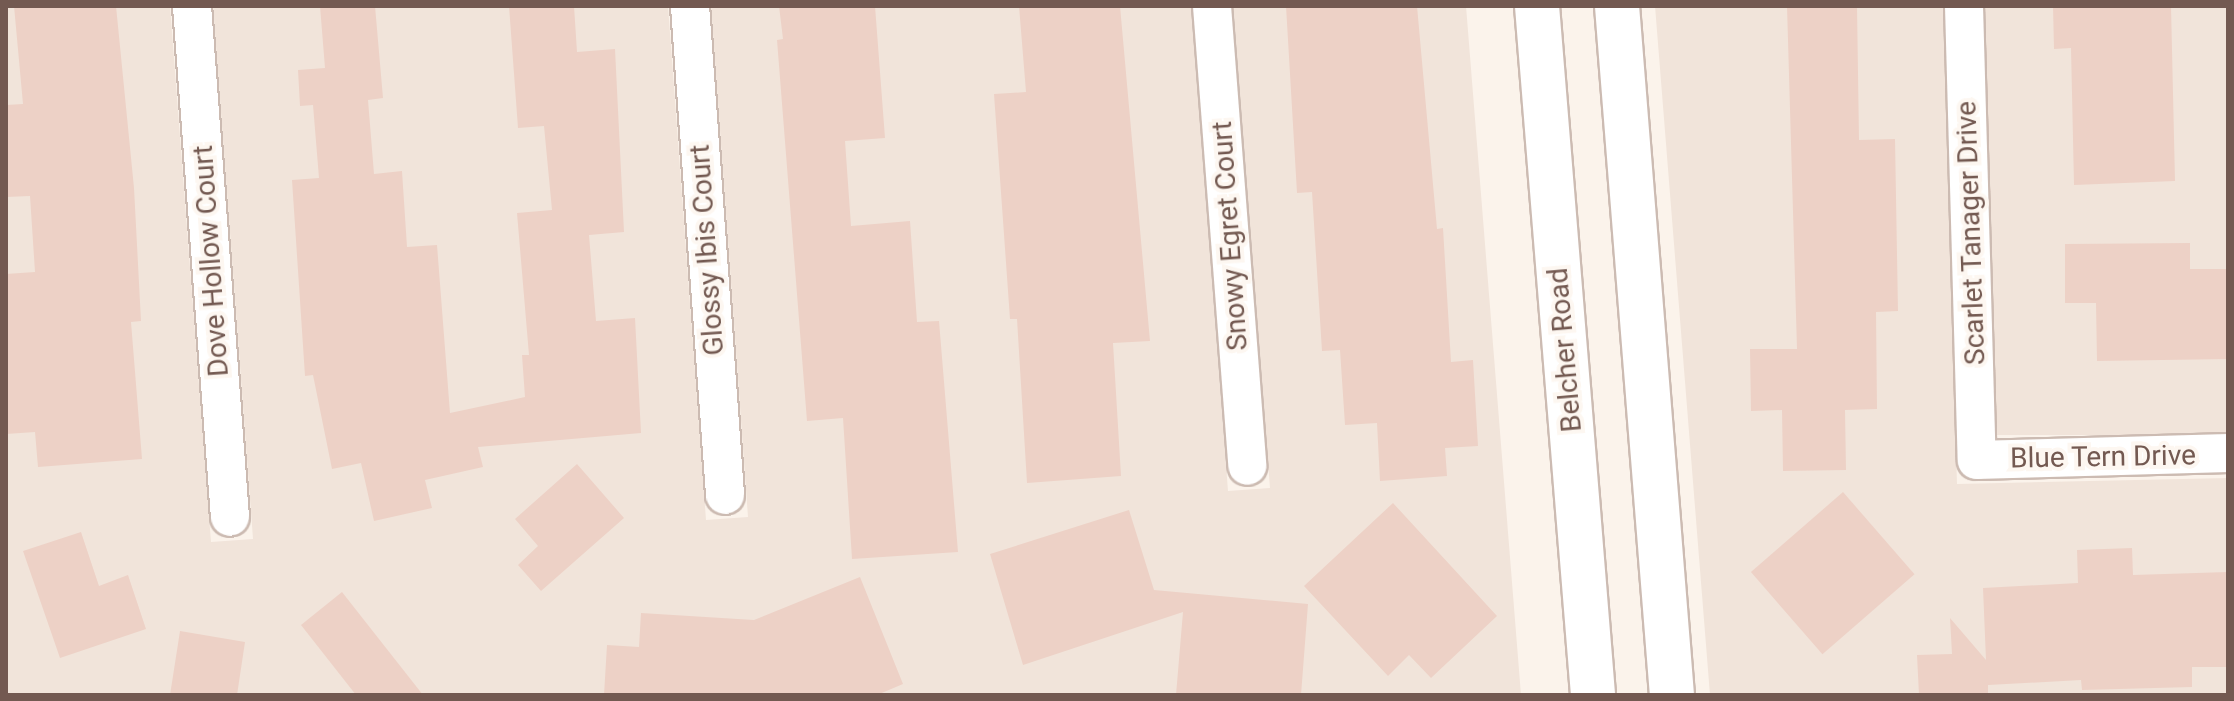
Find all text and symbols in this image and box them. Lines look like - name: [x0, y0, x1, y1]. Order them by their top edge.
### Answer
- street label: Scarlet Tanager Drive: [1950, 100, 1992, 366]
- street label: Snowy Egret Court: [1205, 120, 1255, 352]
- street label: Glossy Ibis Court: [683, 143, 731, 357]
- street label: Dove Hollow Court: [186, 144, 236, 378]
- street label: Belcher Road: [1541, 266, 1589, 434]
- street label: Blue Tern Drive: [2009, 439, 2197, 475]

